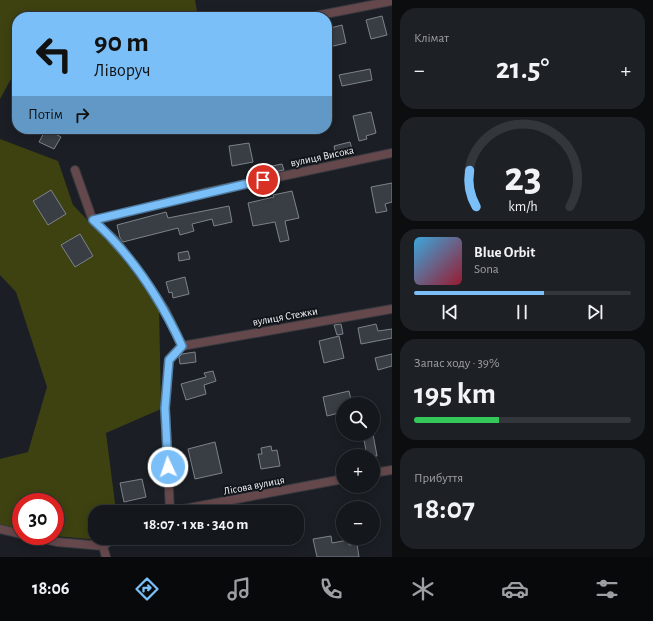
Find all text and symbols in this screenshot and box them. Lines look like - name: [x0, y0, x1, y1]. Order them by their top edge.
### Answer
- icon: left: [28, 28, 80, 80]
- text: 90 m: [94, 29, 149, 57]
- text: Клімат: [414, 32, 449, 45]
- text: 21.5°: [496, 54, 549, 84]
- text: −: [414, 59, 425, 81]
- text: +: [620, 59, 631, 81]
- text: Ліворуч: [94, 62, 151, 80]
- icon: right: [71, 104, 93, 126]
- text: Потім: [28, 107, 63, 122]
- street label: вулиця Висока: [289, 144, 355, 169]
- text: 23: [504, 157, 541, 198]
- pin: [246, 163, 280, 197]
- icon: arrive: [252, 169, 274, 191]
- text: km/h: [508, 200, 537, 214]
- text: Blue Orbit: [474, 245, 535, 260]
- text: Sona: [474, 263, 499, 276]
- icon: previous: [439, 301, 461, 323]
- icon: pause: [511, 301, 533, 323]
- icon: next: [584, 301, 606, 323]
- street label: вулиця Стежки: [252, 305, 319, 328]
- text: Запас ходу · 39%: [414, 357, 500, 370]
- text: 195 km: [414, 379, 496, 409]
- map controls: [336, 397, 380, 545]
- button: search: [336, 397, 380, 441]
- position arrow: [147, 446, 189, 488]
- button: +: [336, 449, 380, 493]
- text: Прибуття: [414, 472, 463, 485]
- street label: Лісова вулиця: [223, 474, 286, 497]
- speed limit sign: 30: [12, 493, 64, 545]
- text: 18:07: [414, 494, 475, 524]
- button: −: [336, 501, 380, 545]
- text: 18:07 · 1 хв · 340 m: [144, 517, 248, 532]
- icon: directions: [133, 575, 161, 603]
- icon: music: [225, 575, 253, 603]
- icon: phone: [317, 575, 345, 603]
- icon: climate: [409, 575, 437, 603]
- icon: car: [501, 575, 529, 603]
- icon: filters: [593, 575, 621, 603]
- text: 18:06: [32, 580, 70, 598]

